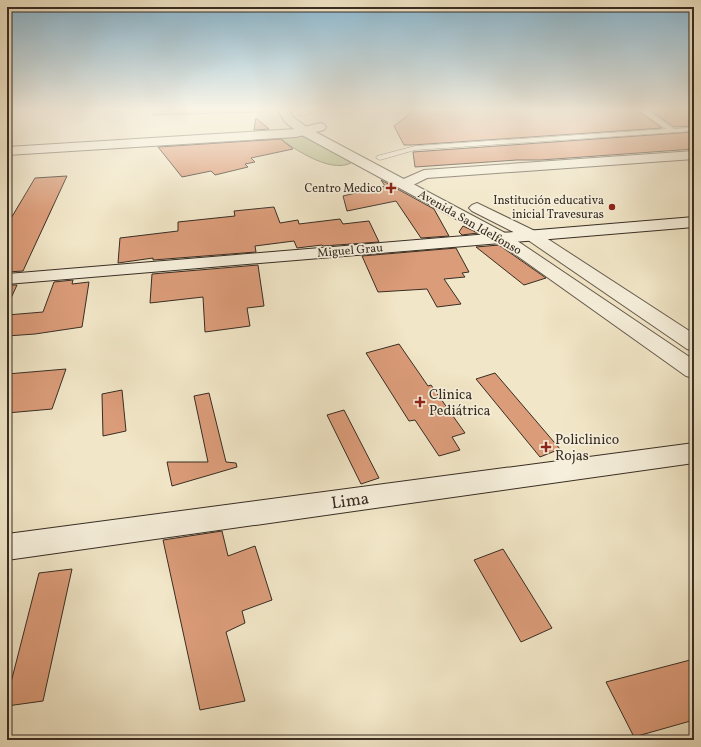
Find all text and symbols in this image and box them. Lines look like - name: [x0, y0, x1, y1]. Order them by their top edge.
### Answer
- place label: Centro Medico: [305, 181, 382, 197]
- marker: Centro Medico: [385, 182, 397, 194]
- street label: Avenida San Idelfonso: [415, 187, 524, 259]
- place label: Institución educativa inicial Travesuras: [493, 193, 604, 223]
- marker: Institución educativa inicial Travesuras: [607, 202, 617, 212]
- street label: Miguel Grau: [317, 240, 384, 262]
- place label: Clinica Pediátrica: [429, 386, 491, 421]
- marker: Clinica Pediátrica: [414, 396, 426, 408]
- place label: Policlinico Rojas: [555, 431, 619, 466]
- marker: Policlinico Rojas: [540, 441, 552, 453]
- street label: Lima: [330, 487, 371, 516]

